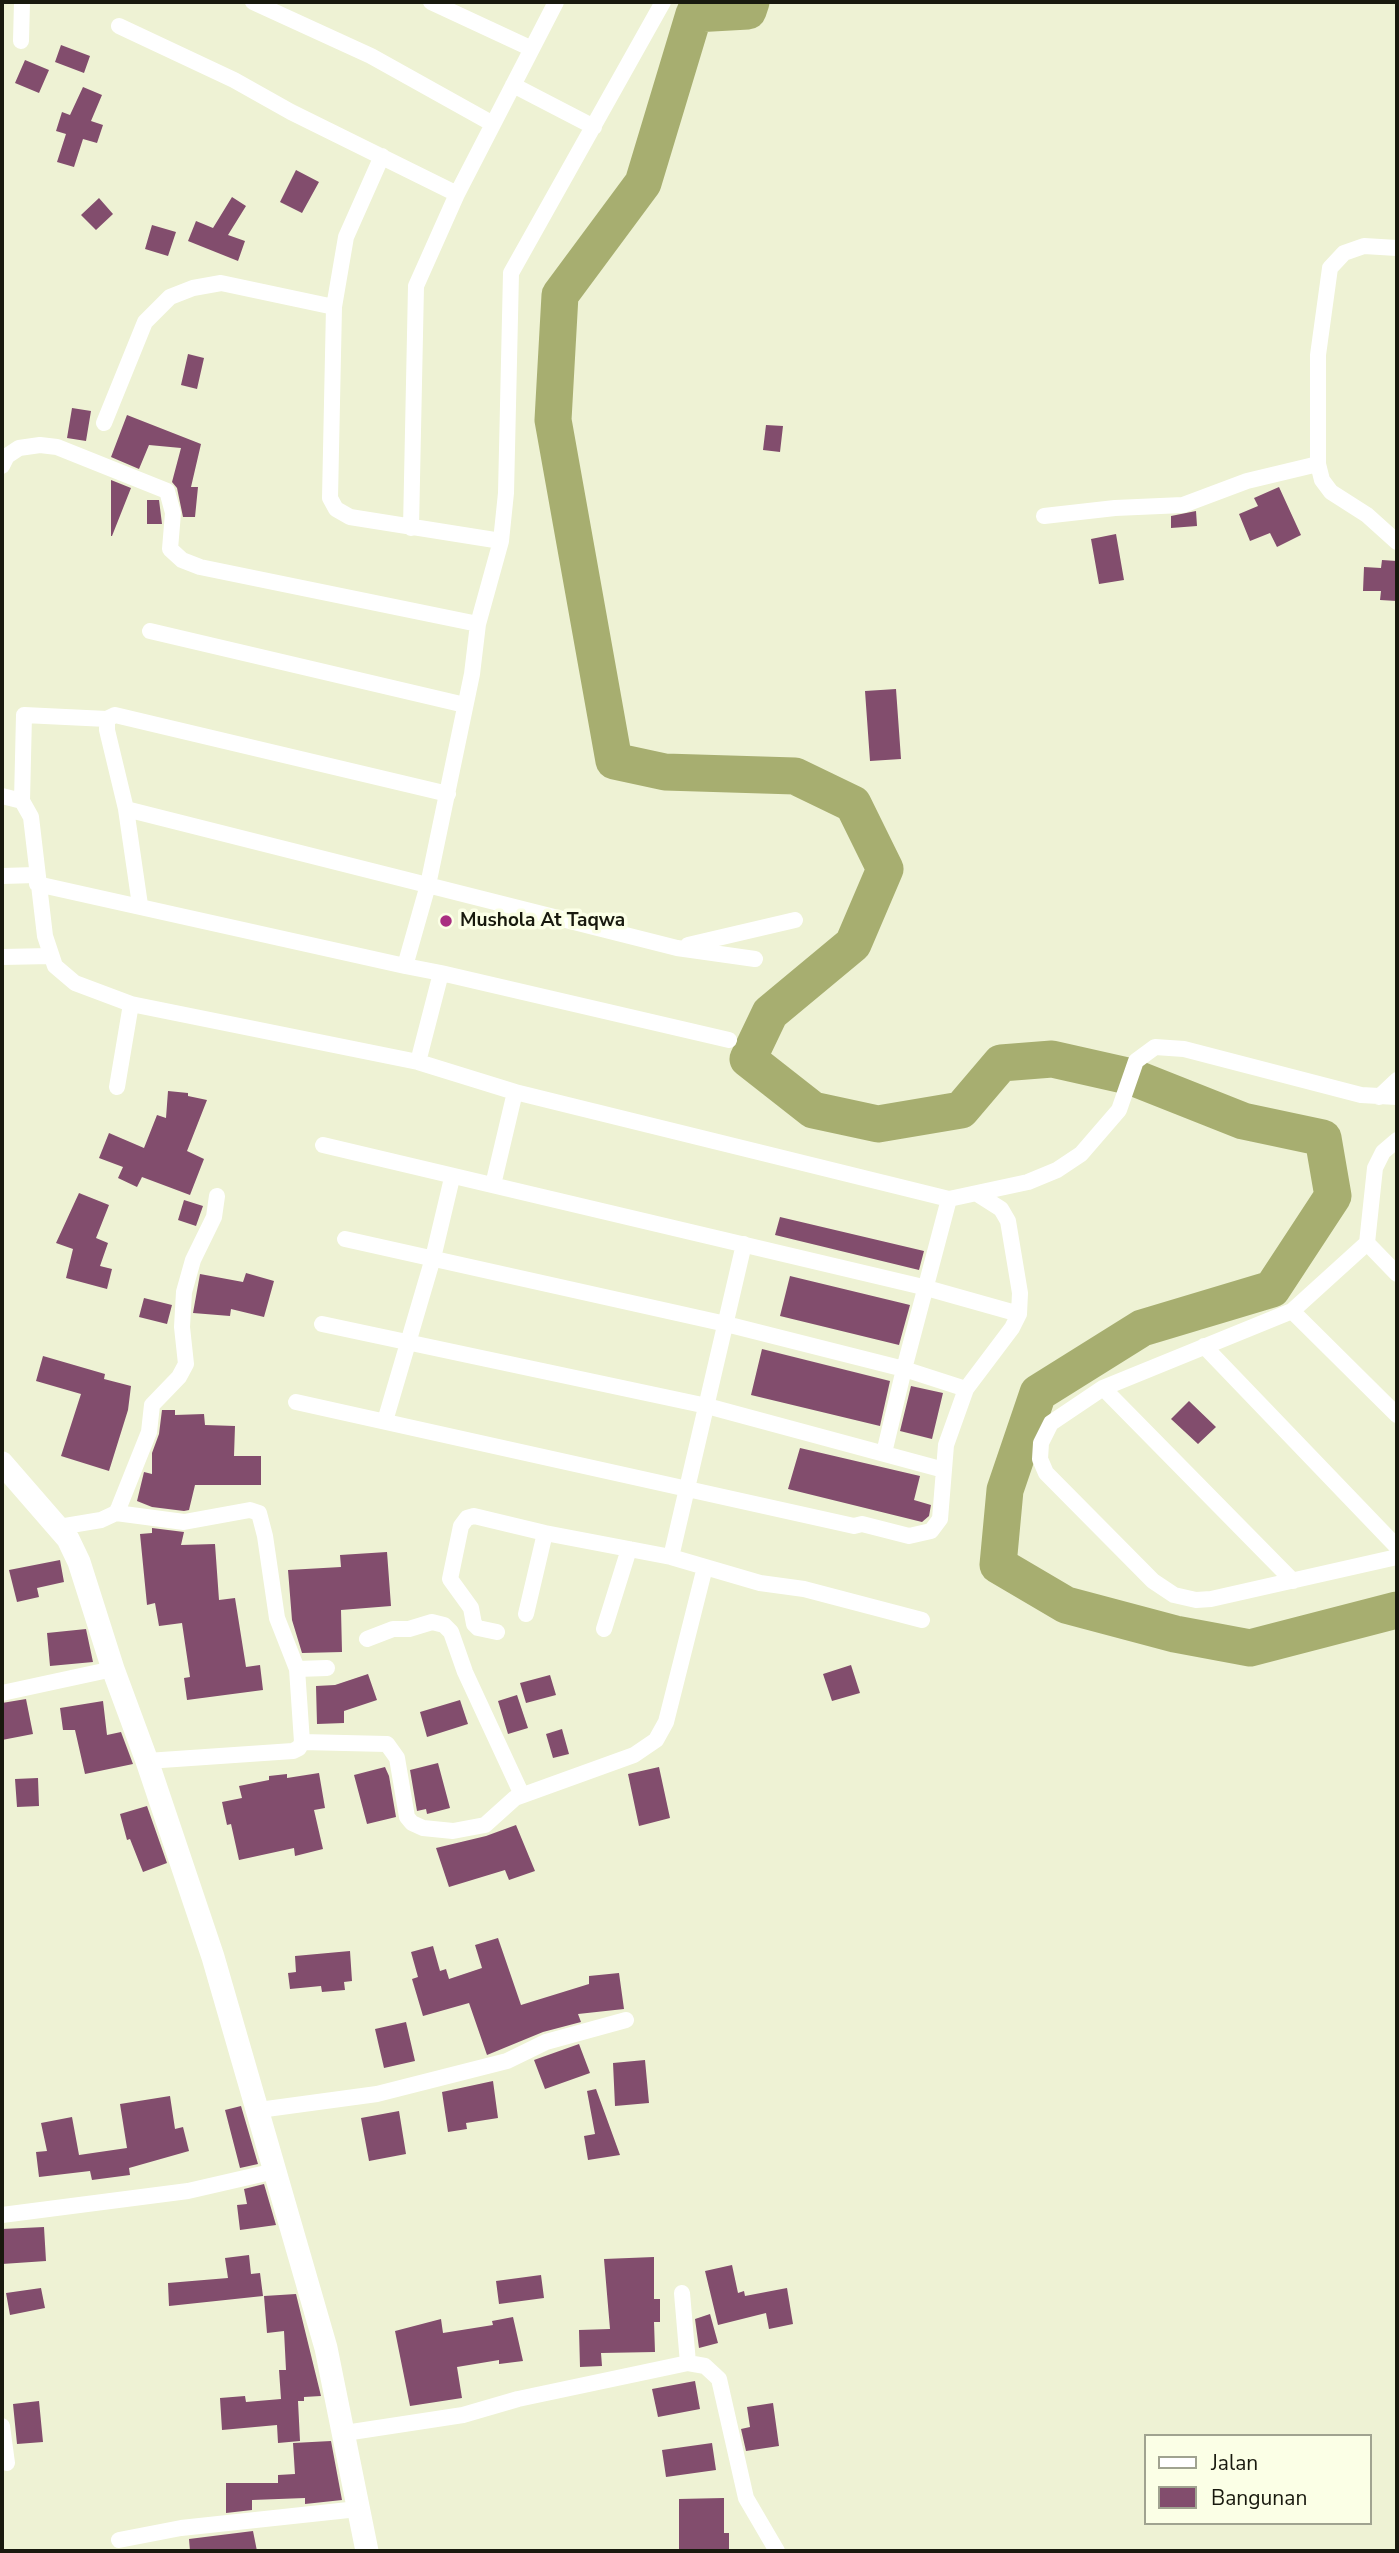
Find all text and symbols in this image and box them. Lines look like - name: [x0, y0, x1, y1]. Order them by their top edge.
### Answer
- place label: Mushola At Taqwa: [460, 910, 625, 932]
- marker: Mushola At Taqwa: [438, 913, 454, 929]
- legend: [1144, 2434, 1371, 2525]
- text: Jalan: [1211, 2449, 1258, 2477]
- text: Bangunan: [1211, 2484, 1307, 2512]

